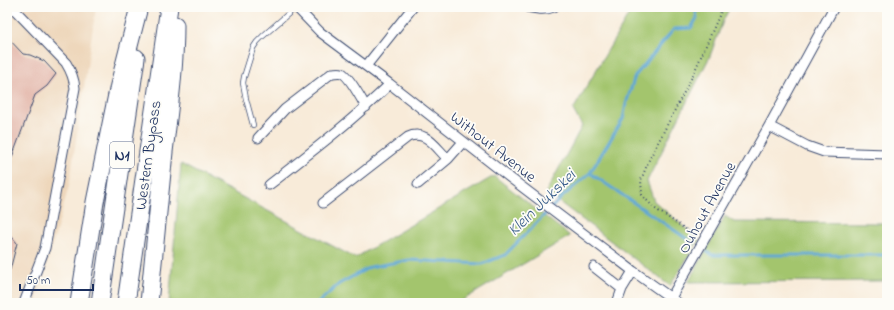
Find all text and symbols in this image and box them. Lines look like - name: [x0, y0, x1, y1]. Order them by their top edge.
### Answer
- street label: Western Bypass: [129, 99, 169, 212]
- street label: Without Avenue: [445, 106, 542, 189]
- road number: N1: [110, 142, 134, 168]
- street label: Ouhout Avenue: [673, 157, 743, 258]
- water label: Klein Jukskei: [502, 163, 583, 242]
- scale bar: [20, 266, 93, 292]
- text: 50 m: [26, 272, 50, 290]

